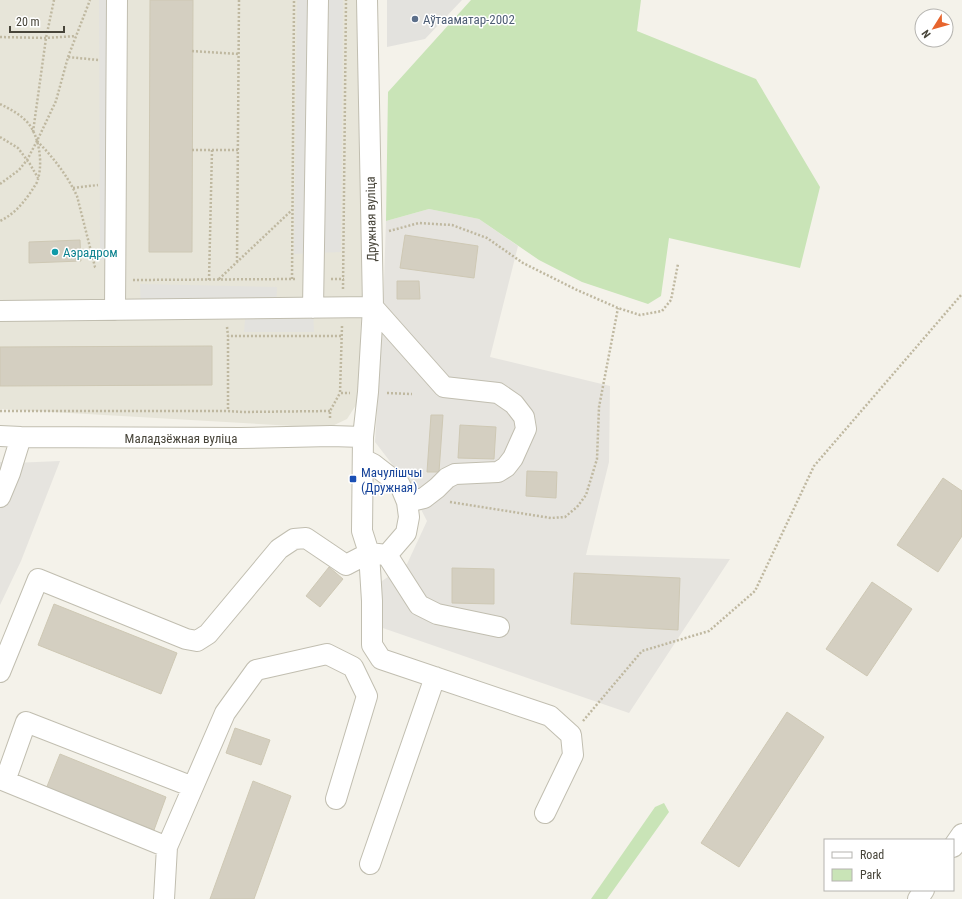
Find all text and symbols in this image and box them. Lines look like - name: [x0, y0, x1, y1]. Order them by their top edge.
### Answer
- scale bar: [10, 8, 64, 34]
- north arrow: [914, 8, 954, 48]
- place label: Аўтааматар-2002: [423, 12, 515, 27]
- marker: Аўтааматар-2002: [410, 14, 420, 24]
- text: 20 m: [16, 15, 40, 29]
- text: N: [919, 27, 934, 40]
- street label: Дружная вуліца: [363, 176, 379, 262]
- place label: Аэрадром: [63, 245, 118, 260]
- marker: Аэрадром: [50, 247, 60, 257]
- street label: Маладзёжная вуліца: [125, 431, 237, 446]
- place label: Мачулішчы (Дружная): [361, 465, 422, 495]
- marker: Мачулішчы (Дружная): [348, 474, 358, 484]
- legend: [824, 839, 954, 891]
- text: Road: [860, 848, 884, 862]
- text: Park: [860, 868, 882, 882]

